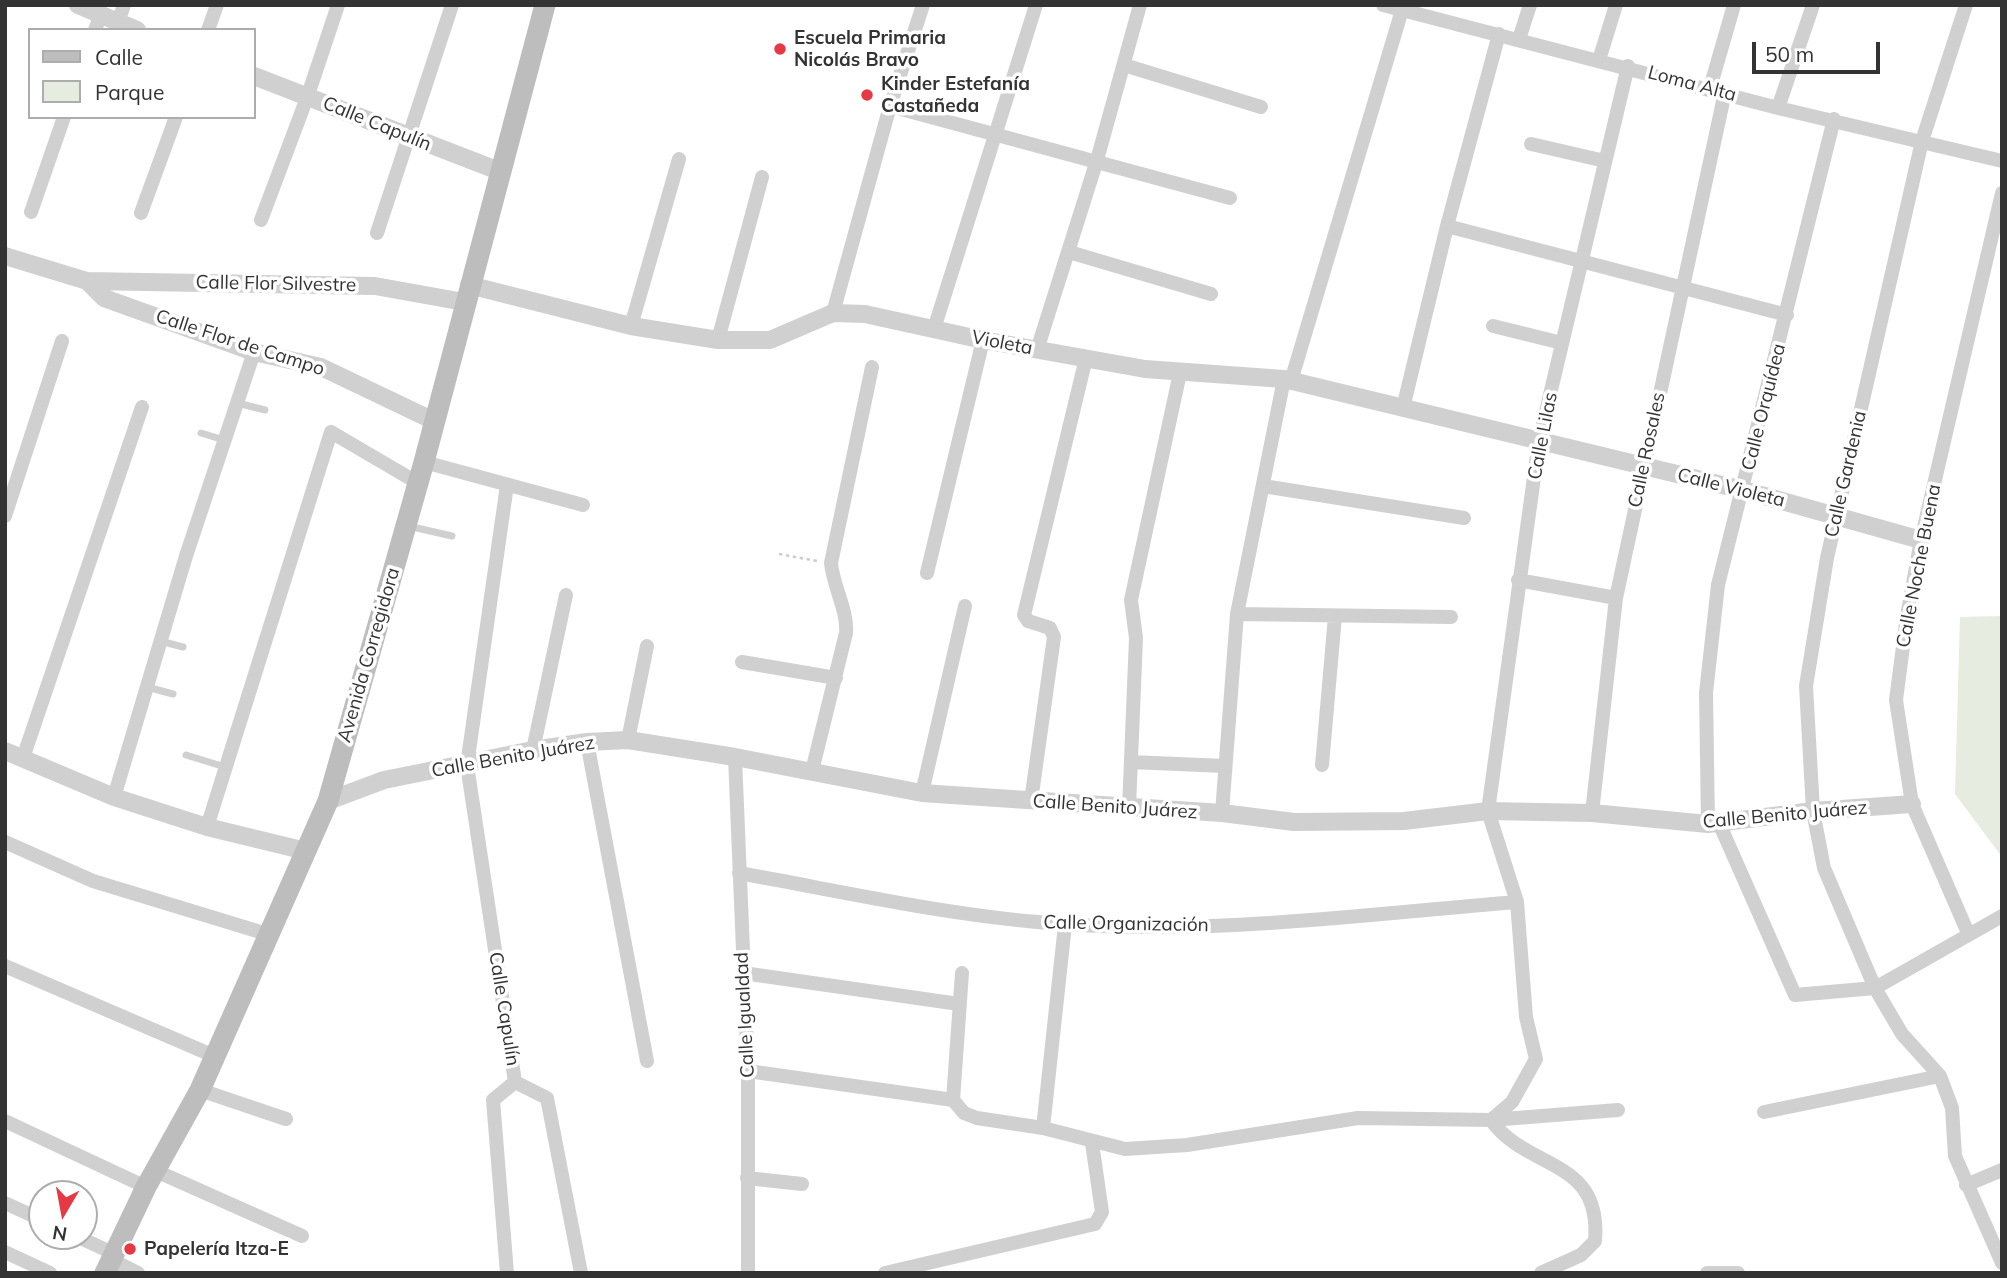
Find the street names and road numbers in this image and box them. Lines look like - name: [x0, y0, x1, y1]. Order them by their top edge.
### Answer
- street label: Loma Alta: [1645, 61, 1739, 107]
- street label: Calle Capulín: [319, 92, 435, 156]
- street label: Calle Flor Silvestre: [196, 271, 356, 297]
- street label: Calle Flor de Campo: [153, 305, 327, 381]
- street label: Violeta: [970, 326, 1034, 360]
- street label: Calle Orquídea: [1737, 341, 1791, 473]
- street label: Calle Lilas: [1523, 390, 1563, 482]
- street label: Calle Rosales: [1624, 390, 1670, 510]
- street label: Calle Gardenia: [1820, 408, 1872, 540]
- street label: Calle Violeta: [1675, 464, 1787, 512]
- street label: Calle Noche Buena: [1892, 482, 1946, 650]
- street label: Avenida Corregidora: [333, 565, 405, 745]
- street label: Calle Benito Juárez: [430, 731, 596, 783]
- street label: Calle Benito Juárez: [1032, 790, 1198, 824]
- street label: Calle Benito Juárez: [1702, 796, 1868, 834]
- street label: Calle Organización: [1043, 911, 1209, 937]
- street label: Calle Capulín: [484, 950, 524, 1068]
- street label: Calle Igualdad: [730, 952, 760, 1078]

